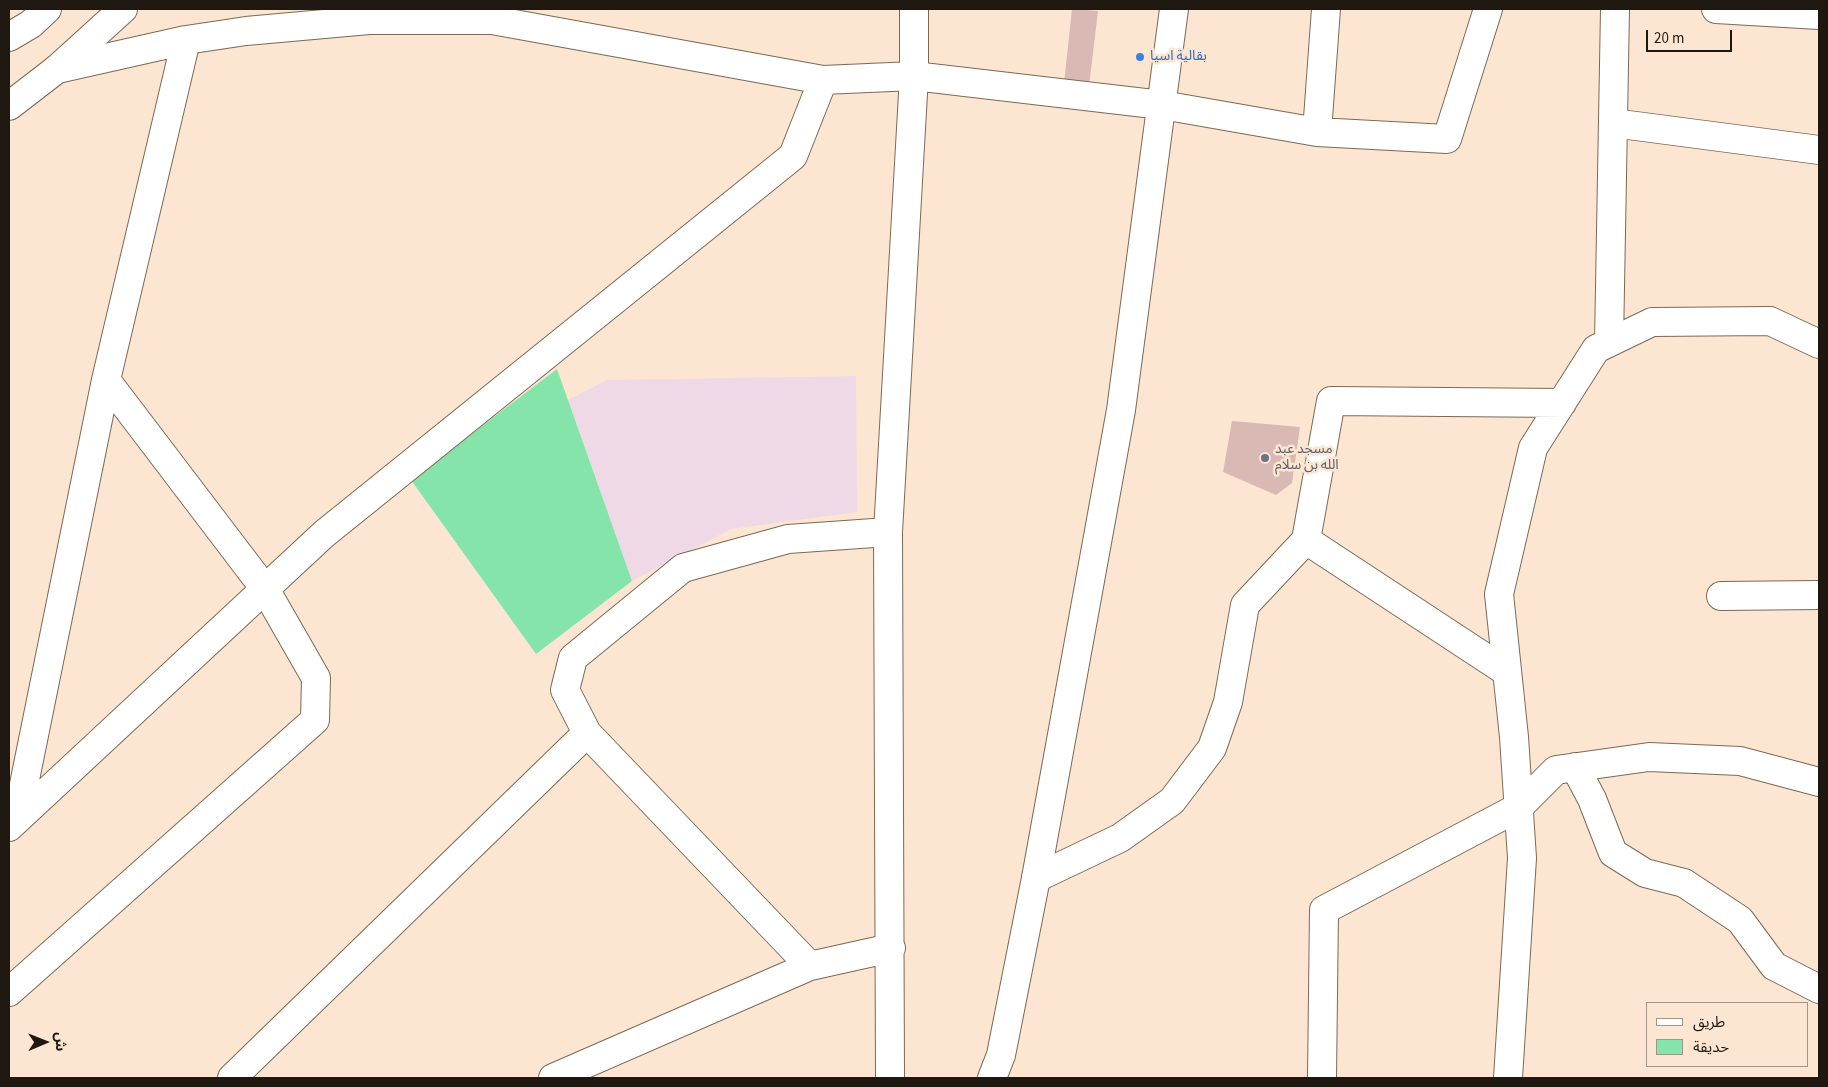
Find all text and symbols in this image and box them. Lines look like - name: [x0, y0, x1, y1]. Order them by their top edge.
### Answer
- scale bar: [1648, 20, 1734, 52]
- text: 20 m: [1654, 28, 1684, 49]
- place label: بقالية اسيا: [1150, 49, 1207, 65]
- marker: بقالية اسيا: [1134, 51, 1146, 63]
- place label: مسجد عبد الله بن سلام: [1275, 442, 1339, 474]
- marker: مسجد عبد الله بن سلام: [1259, 452, 1271, 464]
- legend: [1646, 1002, 1808, 1067]
- text: طريق: [1693, 1012, 1725, 1033]
- north arrow: [20, 1017, 70, 1067]
- text: ش: [50, 1032, 70, 1052]
- text: حديقة: [1693, 1037, 1729, 1058]

